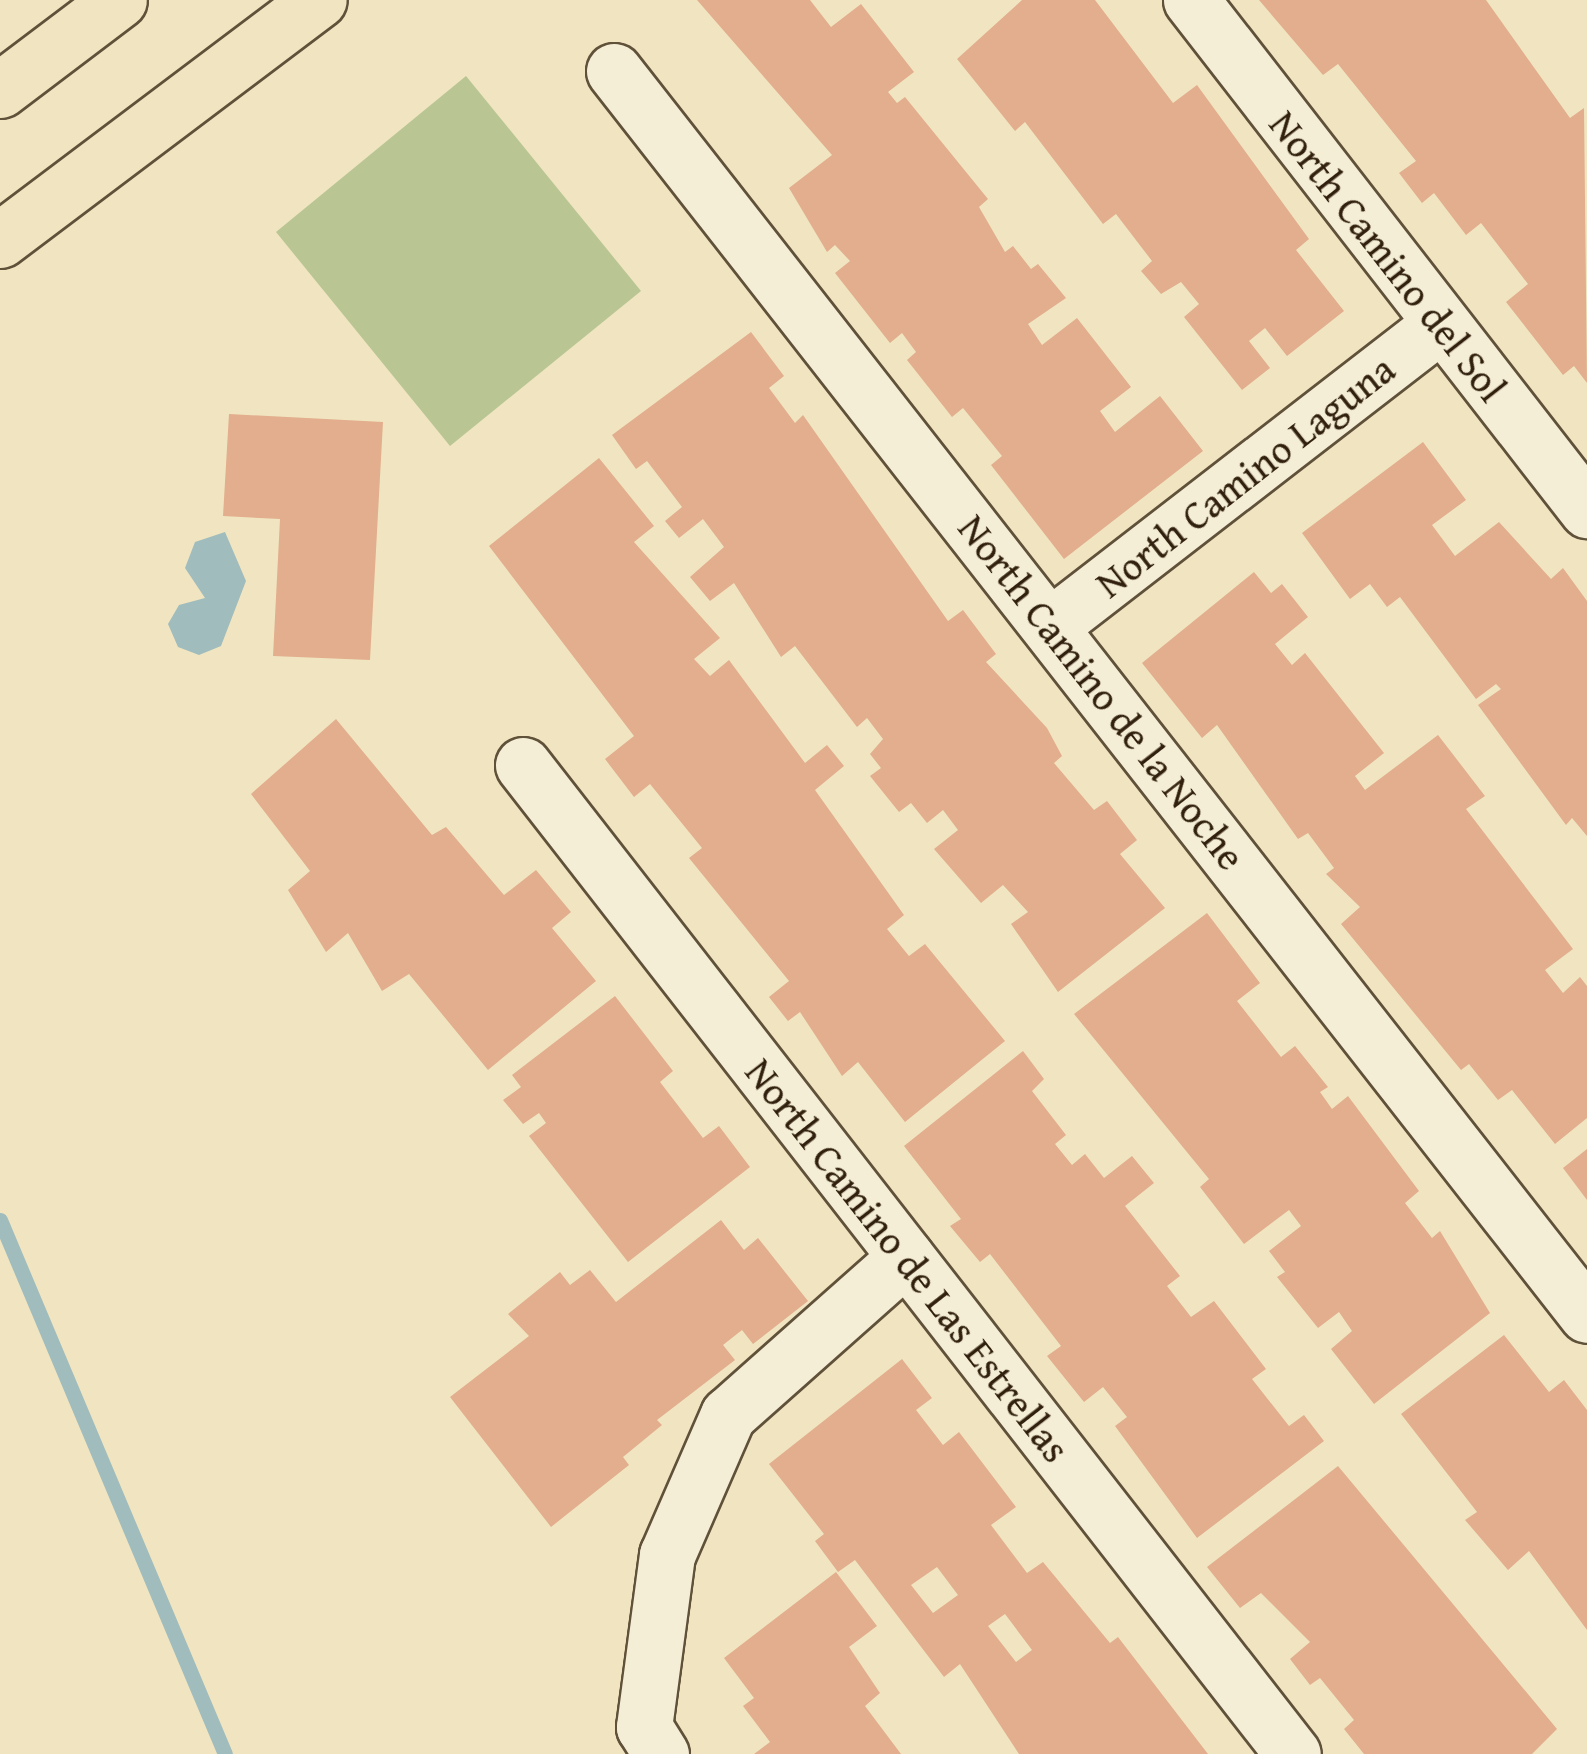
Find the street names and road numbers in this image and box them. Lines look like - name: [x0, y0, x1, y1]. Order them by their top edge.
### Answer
- street label: North Camino del Sol: [1260, 101, 1516, 411]
- street label: North Camino Laguna: [1086, 344, 1404, 608]
- street label: North Camino de la Noche: [948, 505, 1256, 879]
- street label: North Camino de Las Estrellas: [736, 1049, 1080, 1471]

